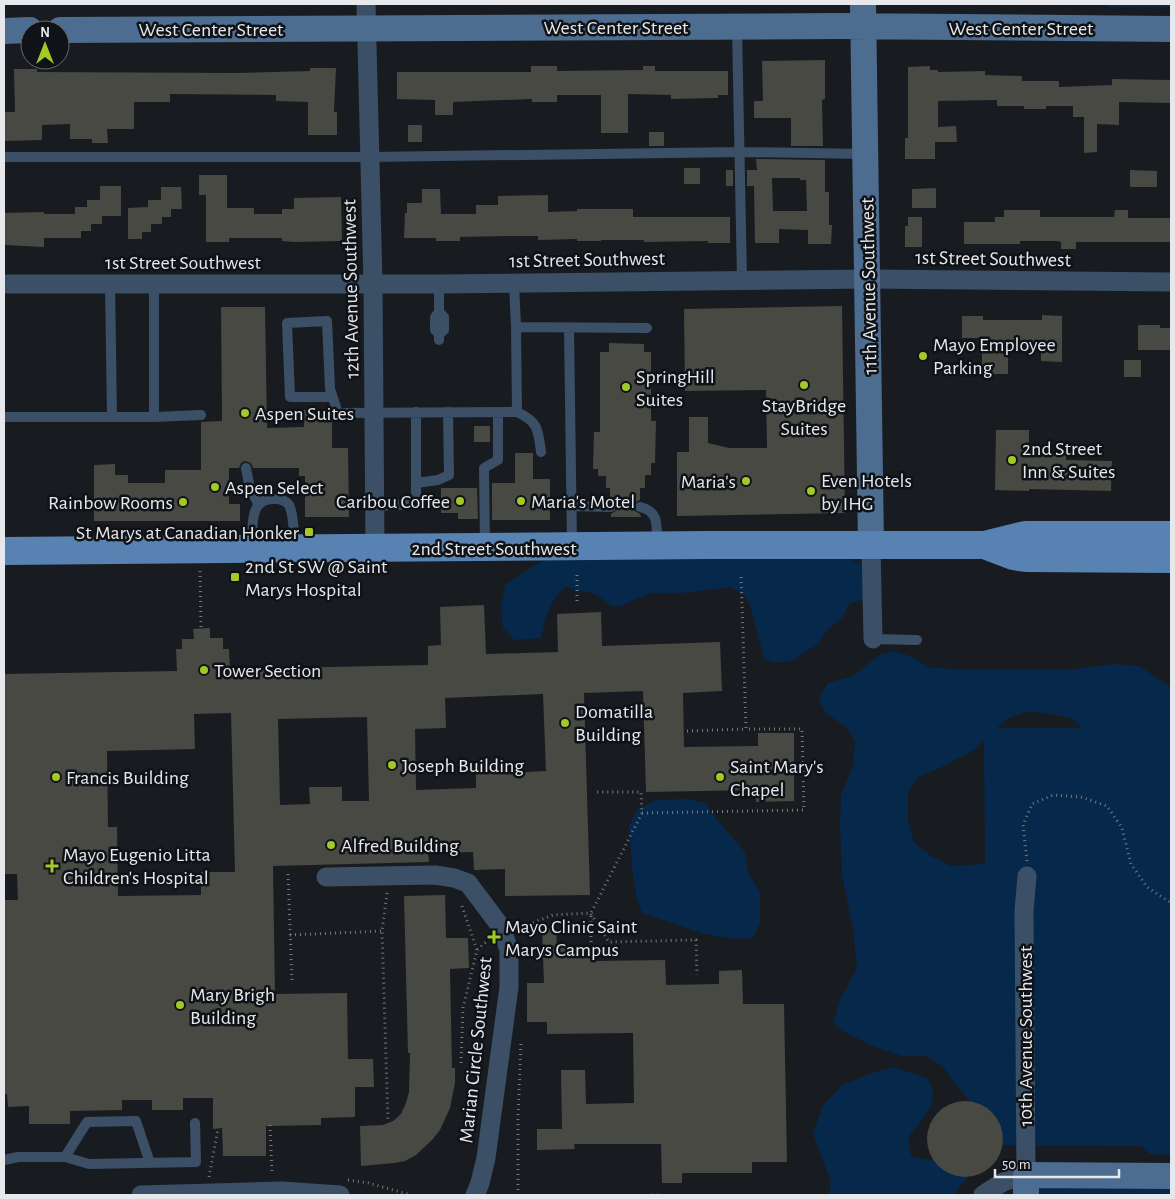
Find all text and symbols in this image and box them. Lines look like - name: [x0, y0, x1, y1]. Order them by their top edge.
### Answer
- street label: West Center Street: [544, 18, 689, 38]
- street label: West Center Street: [949, 19, 1094, 39]
- north arrow: [20, 20, 70, 70]
- street label: West Center Street: [139, 20, 284, 40]
- text: N: [40, 26, 50, 40]
- street label: 11th Avenue Southwest: [857, 197, 881, 375]
- street label: 12th Avenue Southwest: [339, 199, 363, 379]
- street label: 1st Street Southwest: [915, 248, 1072, 270]
- street label: 1st Street Southwest: [509, 249, 666, 271]
- street label: 1st Street Southwest: [105, 253, 262, 273]
- place label: Mayo Employee Parking: [933, 335, 1056, 378]
- marker: Mayo Employee Parking: [917, 350, 929, 362]
- place label: SpringHill Suites: [636, 367, 715, 410]
- marker: StayBridge Suites: [798, 379, 810, 391]
- marker: SpringHill Suites: [620, 381, 632, 393]
- place label: StayBridge Suites: [762, 396, 846, 439]
- place label: Aspen Suites: [255, 404, 354, 424]
- marker: Aspen Suites: [239, 407, 251, 419]
- place label: 2nd Street Inn & Suites: [1022, 439, 1115, 482]
- marker: 2nd Street Inn & Suites: [1006, 454, 1018, 466]
- place label: Even Hotels by IHG: [821, 471, 912, 514]
- place label: Maria's: [681, 472, 736, 492]
- marker: Maria's: [740, 475, 752, 487]
- place label: Aspen Select: [225, 478, 324, 498]
- marker: Aspen Select: [209, 481, 221, 493]
- marker: Even Hotels by IHG: [805, 485, 817, 497]
- place label: Caribou Coffee: [336, 492, 450, 512]
- place label: Maria's Motel: [531, 492, 635, 512]
- place label: Rainbow Rooms: [48, 493, 173, 513]
- marker: Caribou Coffee: [454, 495, 466, 507]
- marker: Maria's Motel: [515, 495, 527, 507]
- marker: Rainbow Rooms: [177, 496, 189, 508]
- place label: St Marys at Canadian Honker: [76, 523, 300, 543]
- marker: St Marys at Canadian Honker: [303, 526, 315, 538]
- street label: 2nd Street Southwest: [411, 539, 577, 559]
- place label: 2nd St SW @ Saint Marys Hospital: [245, 557, 388, 600]
- marker: 2nd St SW @ Saint Marys Hospital: [229, 571, 241, 583]
- place label: Tower Section: [214, 661, 321, 681]
- marker: Tower Section: [198, 664, 210, 676]
- place label: Domatilla Building: [575, 702, 653, 745]
- marker: Domatilla Building: [559, 717, 571, 729]
- place label: Joseph Building: [402, 756, 524, 776]
- place label: Saint Mary's Chapel: [730, 757, 824, 800]
- marker: Joseph Building: [386, 759, 398, 771]
- place label: Francis Building: [66, 768, 189, 788]
- marker: Francis Building: [50, 771, 62, 783]
- marker: Saint Mary's Chapel: [714, 771, 726, 783]
- place label: Alfred Building: [341, 836, 459, 856]
- marker: Alfred Building: [325, 839, 337, 851]
- place label: Mayo Eugenio Litta Children's Hospital: [63, 845, 211, 888]
- marker: Mayo Eugenio Litta Children's Hospital: [45, 859, 59, 873]
- place label: Mayo Clinic Saint Marys Campus: [505, 917, 638, 960]
- marker: Mayo Clinic Saint Marys Campus: [487, 930, 501, 944]
- street label: 10th Avenue Southwest: [1016, 945, 1036, 1126]
- street label: Marian Circle Southwest: [456, 955, 496, 1144]
- place label: Mary Brigh Building: [190, 985, 275, 1028]
- marker: Mary Brigh Building: [174, 999, 186, 1011]
- scale bar: [995, 1146, 1119, 1178]
- text: 50 m: [1002, 1157, 1031, 1172]

